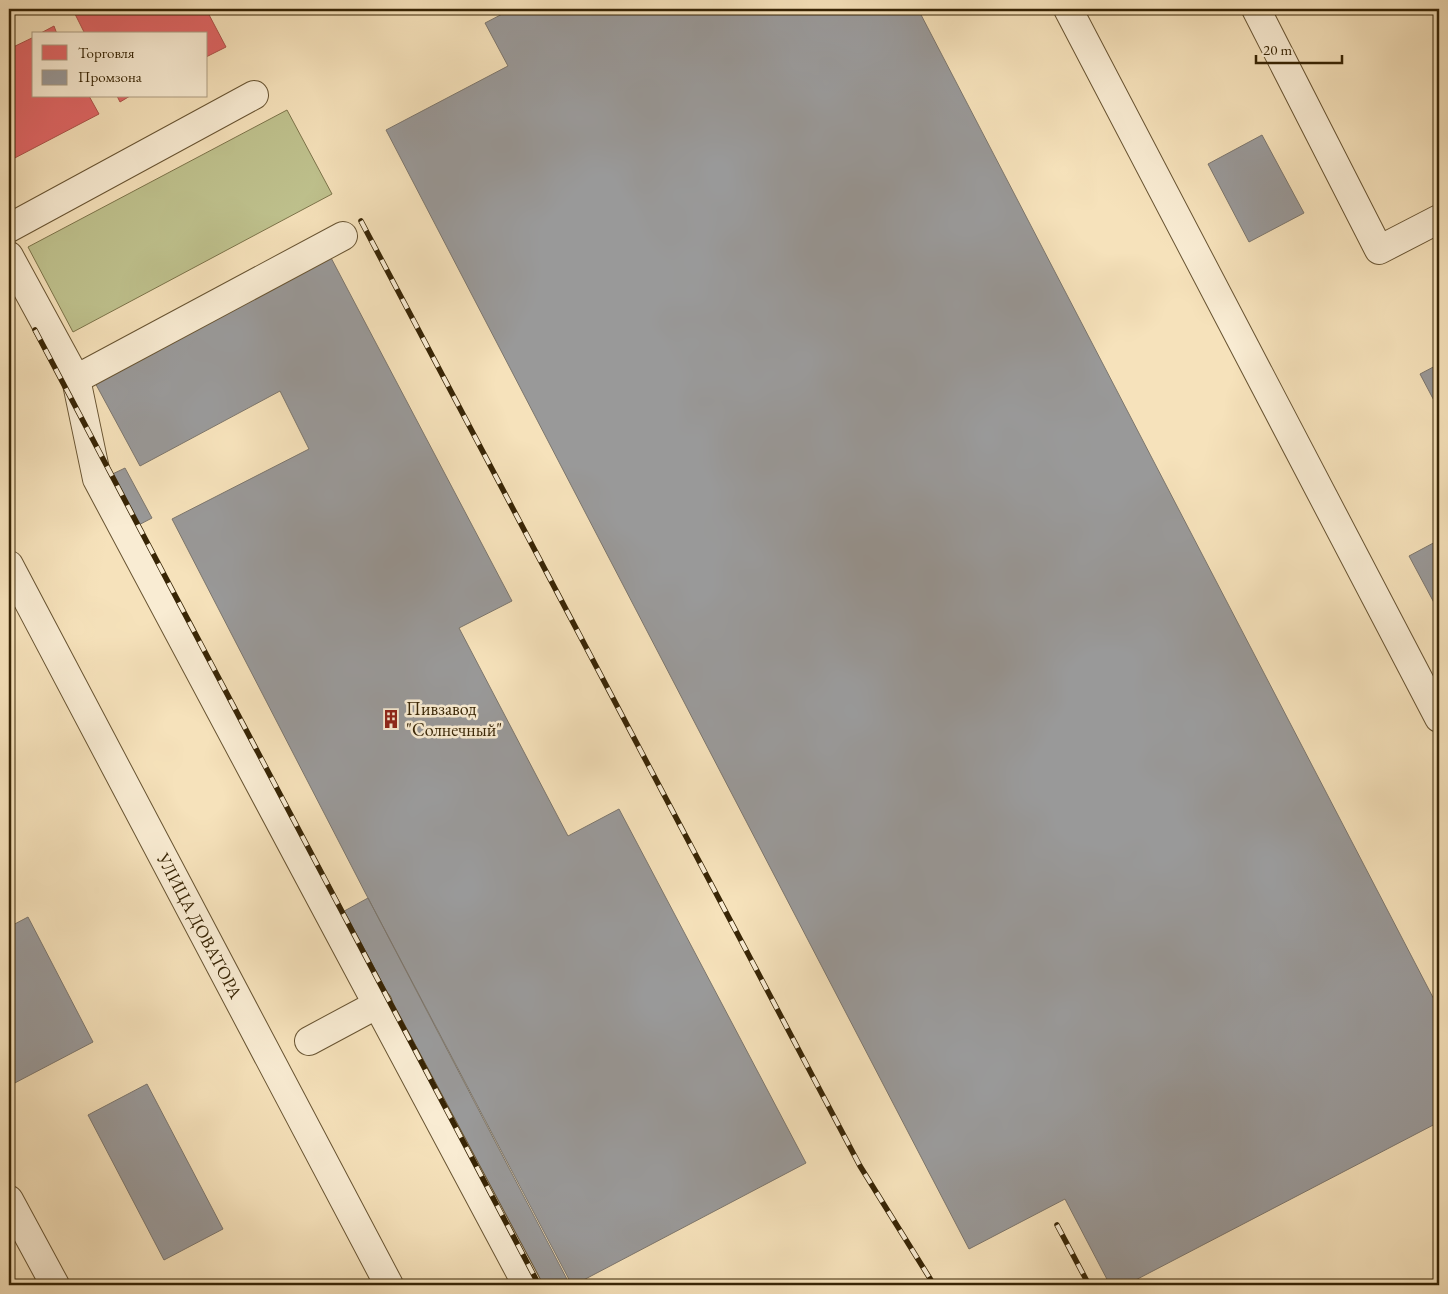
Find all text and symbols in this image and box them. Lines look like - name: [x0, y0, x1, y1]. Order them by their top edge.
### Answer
- legend: [32, 32, 208, 98]
- scale bar: [1256, 32, 1342, 64]
- text: 20 m: [1263, 40, 1292, 59]
- text: Торговля: [78, 43, 135, 62]
- text: Промзона: [78, 67, 142, 86]
- place label: Пивзавод "Солнечный": [406, 697, 502, 741]
- building icon: Пивзавод "Солнечный": [380, 708, 402, 730]
- street label: УЛИЦА ДОВАТОРА: [152, 848, 248, 1003]

